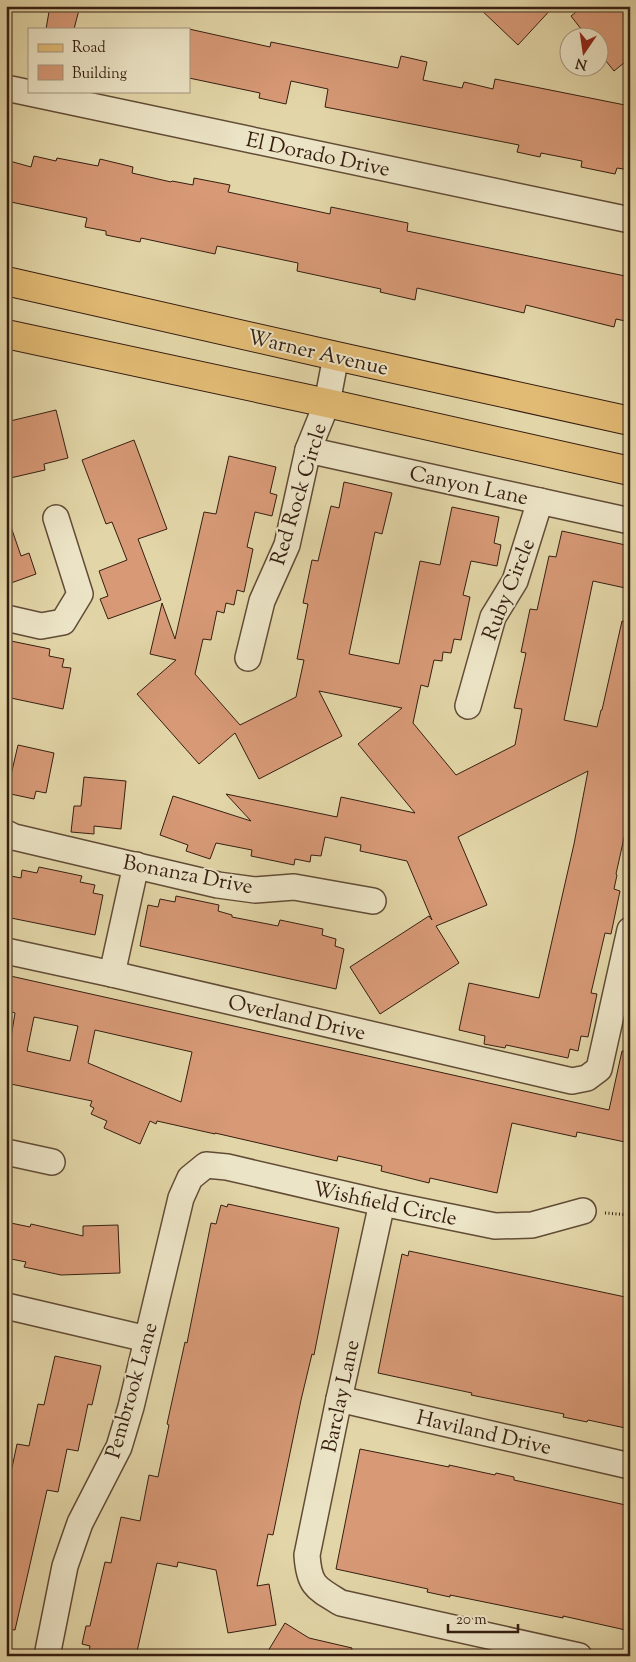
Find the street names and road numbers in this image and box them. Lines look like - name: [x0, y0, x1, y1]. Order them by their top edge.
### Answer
- street label: El Dorado Drive: [243, 126, 392, 186]
- street label: Warner Avenue: [244, 323, 391, 385]
- street label: Red Rock Circle: [264, 420, 336, 569]
- street label: Canyon Lane: [406, 460, 531, 514]
- street label: Ruby Circle: [476, 534, 544, 645]
- street label: Bonanza Drive: [120, 849, 255, 903]
- street label: Overland Drive: [225, 989, 368, 1049]
- street label: Wishfield Circle: [310, 1175, 460, 1235]
- street label: Pembrook Lane: [99, 1319, 167, 1462]
- street label: Barclay Lane: [315, 1337, 369, 1455]
- street label: Haviland Drive: [413, 1404, 554, 1464]

